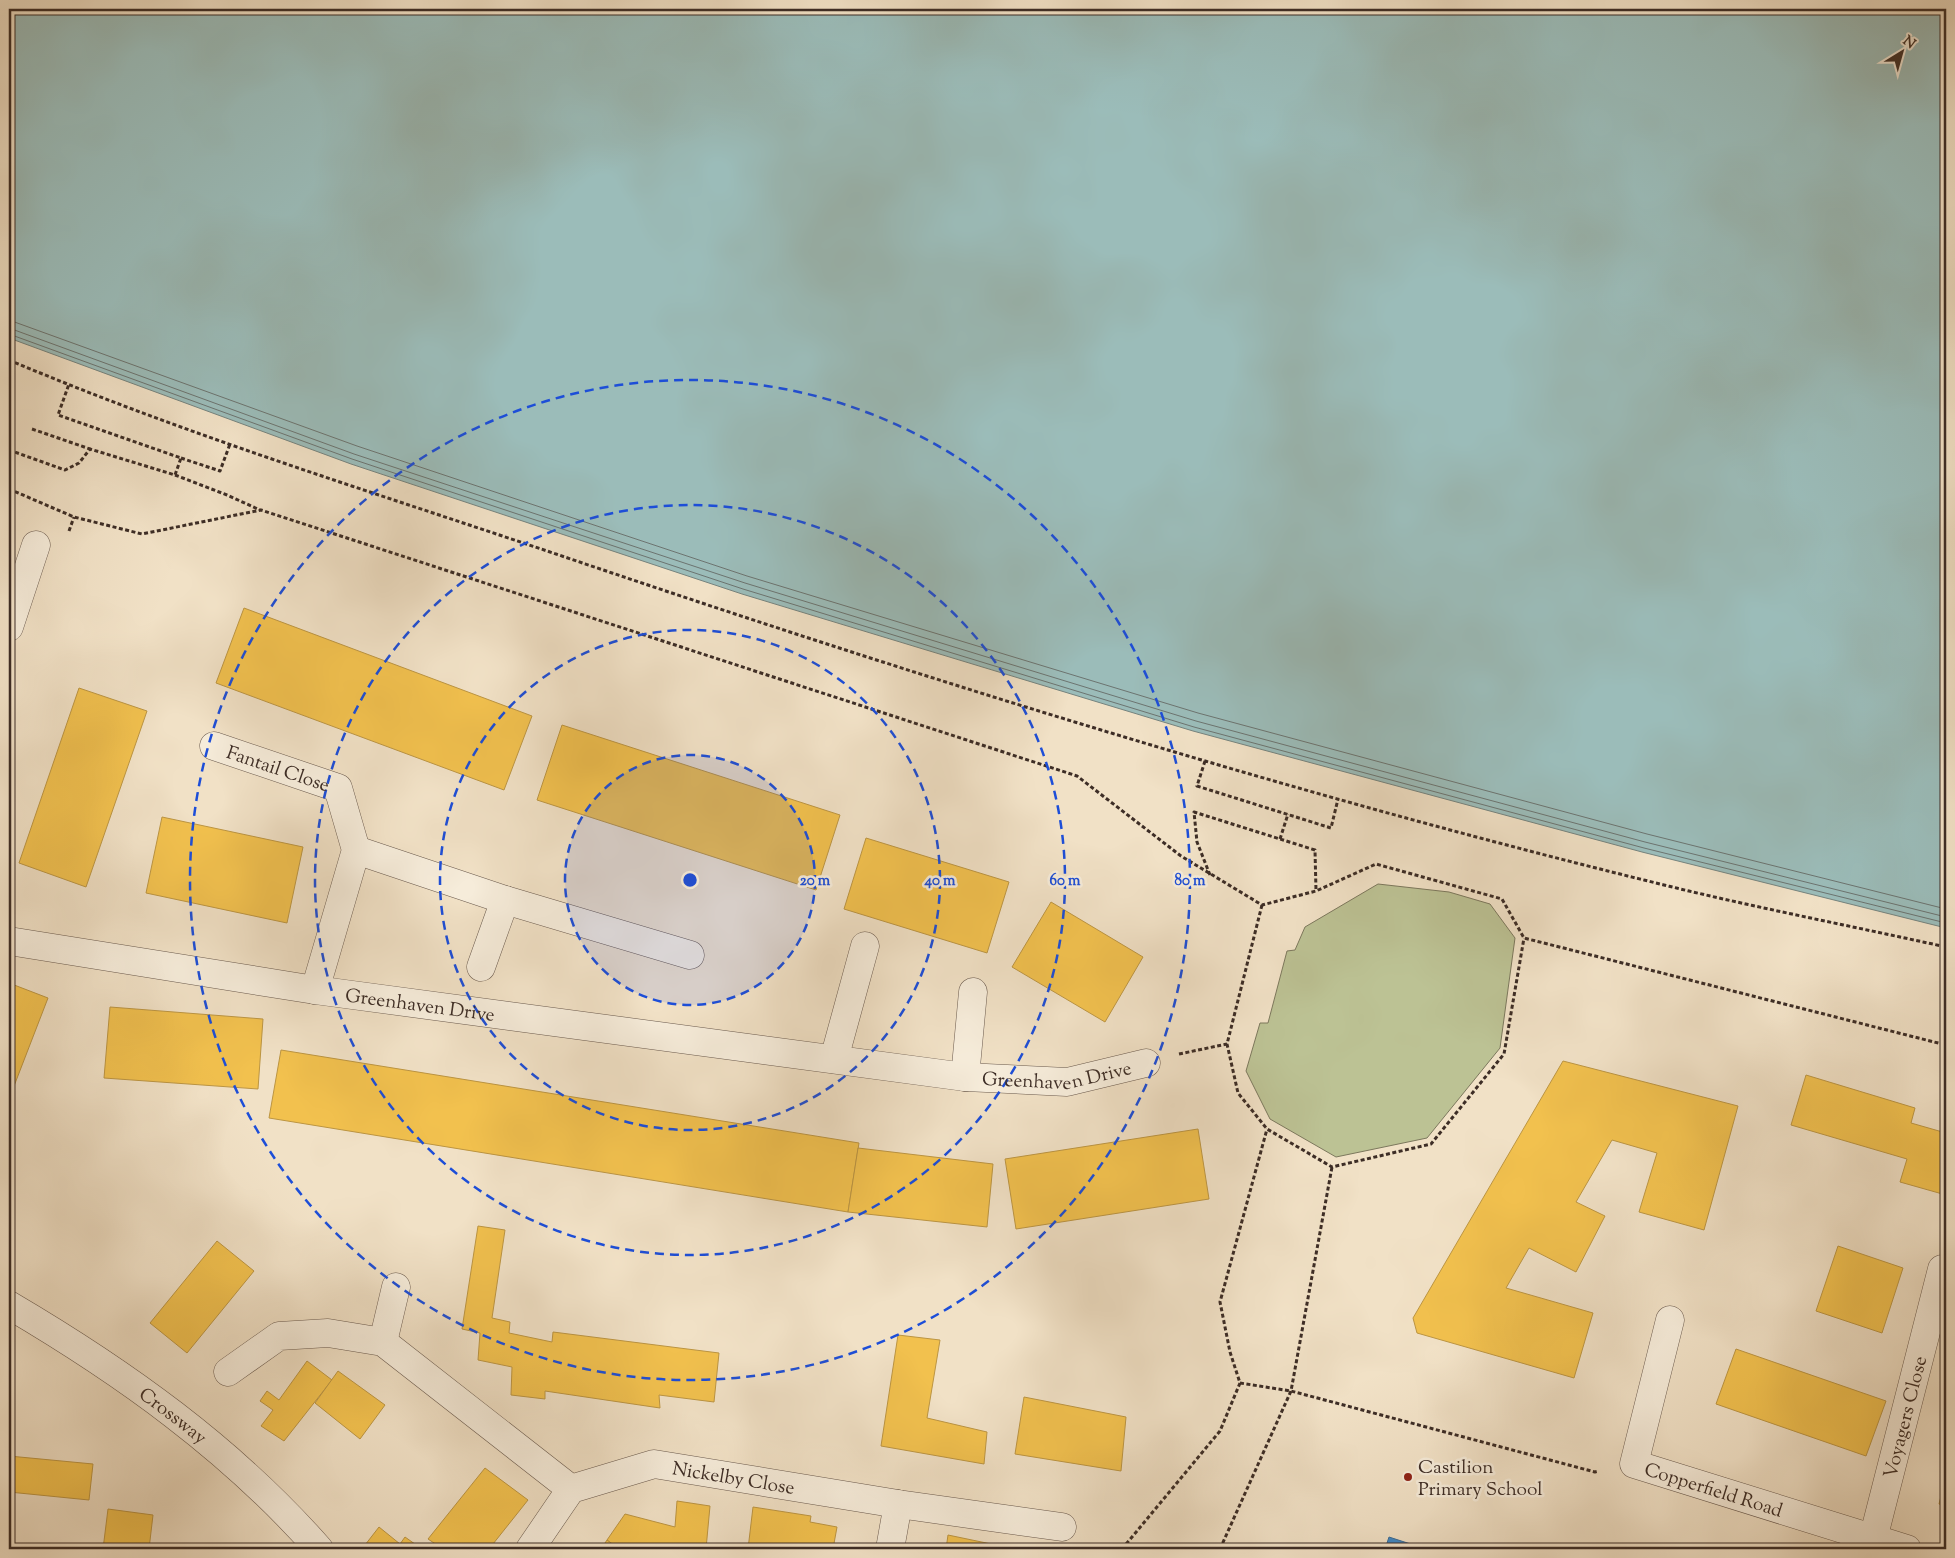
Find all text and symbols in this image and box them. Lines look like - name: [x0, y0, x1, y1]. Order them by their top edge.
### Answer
- north arrow: [1878, 28, 1928, 78]
- text: N: [1898, 32, 1919, 55]
- street label: Fantail Close: [222, 740, 333, 800]
- centre of rings: [681, 871, 699, 889]
- text: 20 m: [800, 871, 831, 892]
- text: 40 m: [924, 871, 956, 892]
- text: 60 m: [1050, 871, 1081, 892]
- text: 80 m: [1174, 871, 1206, 892]
- street label: Greenhaven Drive: [343, 983, 496, 1030]
- street label: Greenhaven Drive: [981, 1056, 1135, 1098]
- street label: Voyagers Close: [1878, 1353, 1935, 1482]
- street label: Crossway: [132, 1382, 212, 1452]
- place label: Castilion Primary School: [1418, 1455, 1543, 1504]
- street label: Nickelby Close: [670, 1456, 797, 1503]
- street label: Copperfield Road: [1640, 1457, 1786, 1526]
- marker: Castilion Primary School: [1402, 1471, 1414, 1483]

